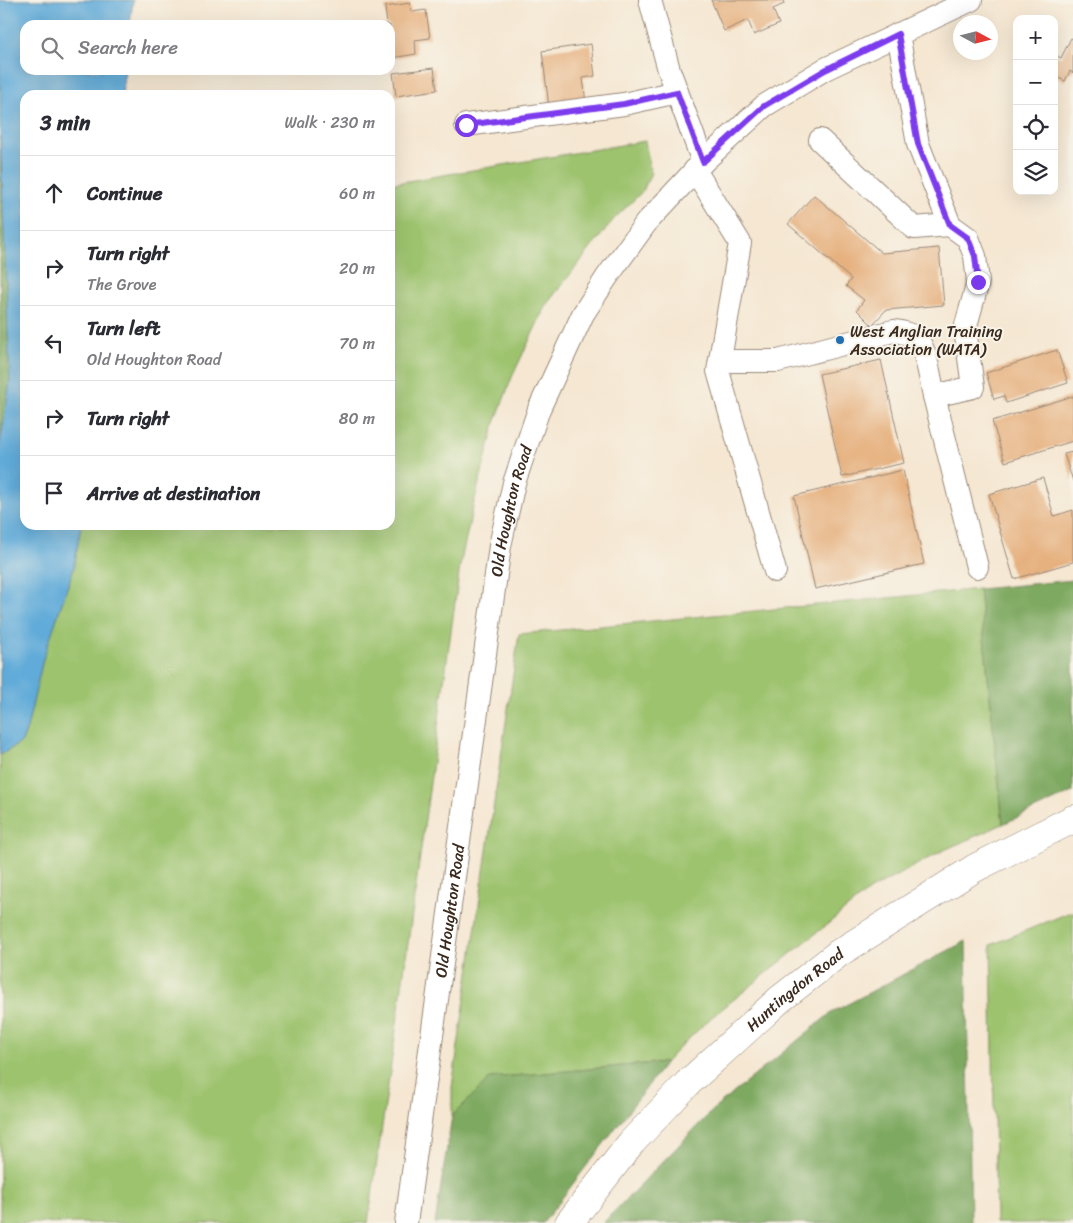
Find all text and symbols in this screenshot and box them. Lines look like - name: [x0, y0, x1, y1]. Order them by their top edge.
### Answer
- north arrow: [953, 15, 998, 60]
- map controls: [1013, 15, 1058, 195]
- button: +: [1013, 15, 1058, 60]
- search box: [20, 20, 395, 75]
- text: Search here: [78, 31, 178, 64]
- icon: search: [38, 34, 66, 62]
- button: −: [1013, 60, 1058, 105]
- text: 3 min: [40, 104, 90, 142]
- button: locate: [1013, 105, 1058, 150]
- text: Walk · 230 m: [284, 108, 375, 137]
- route start: [455, 114, 478, 137]
- button: layers: [1013, 150, 1058, 195]
- text: Continue: [87, 177, 163, 210]
- icon: ahead: [40, 179, 68, 207]
- text: 60 m: [339, 179, 375, 208]
- text: Turn right: [87, 237, 169, 270]
- icon: right: [40, 254, 68, 282]
- text: 20 m: [339, 254, 375, 283]
- text: The Grove: [87, 270, 156, 299]
- route end: [967, 271, 990, 294]
- text: Turn left: [87, 312, 160, 345]
- place label: West Anglian Training Association (WATA): [849, 317, 1002, 364]
- icon: left: [40, 329, 68, 357]
- text: 70 m: [339, 329, 375, 358]
- marker: West Anglian Training Association (WATA): [834, 334, 846, 346]
- text: Old Houghton Road: [87, 345, 221, 374]
- text: Turn right: [87, 402, 169, 435]
- icon: right: [40, 404, 68, 432]
- text: 80 m: [339, 404, 375, 433]
- street label: Old Houghton Road: [482, 440, 541, 578]
- text: Arrive at destination: [87, 477, 260, 510]
- icon: arrive: [40, 479, 68, 507]
- street label: Old Houghton Road: [426, 841, 474, 980]
- street label: Huntingdon Road: [739, 939, 852, 1039]

